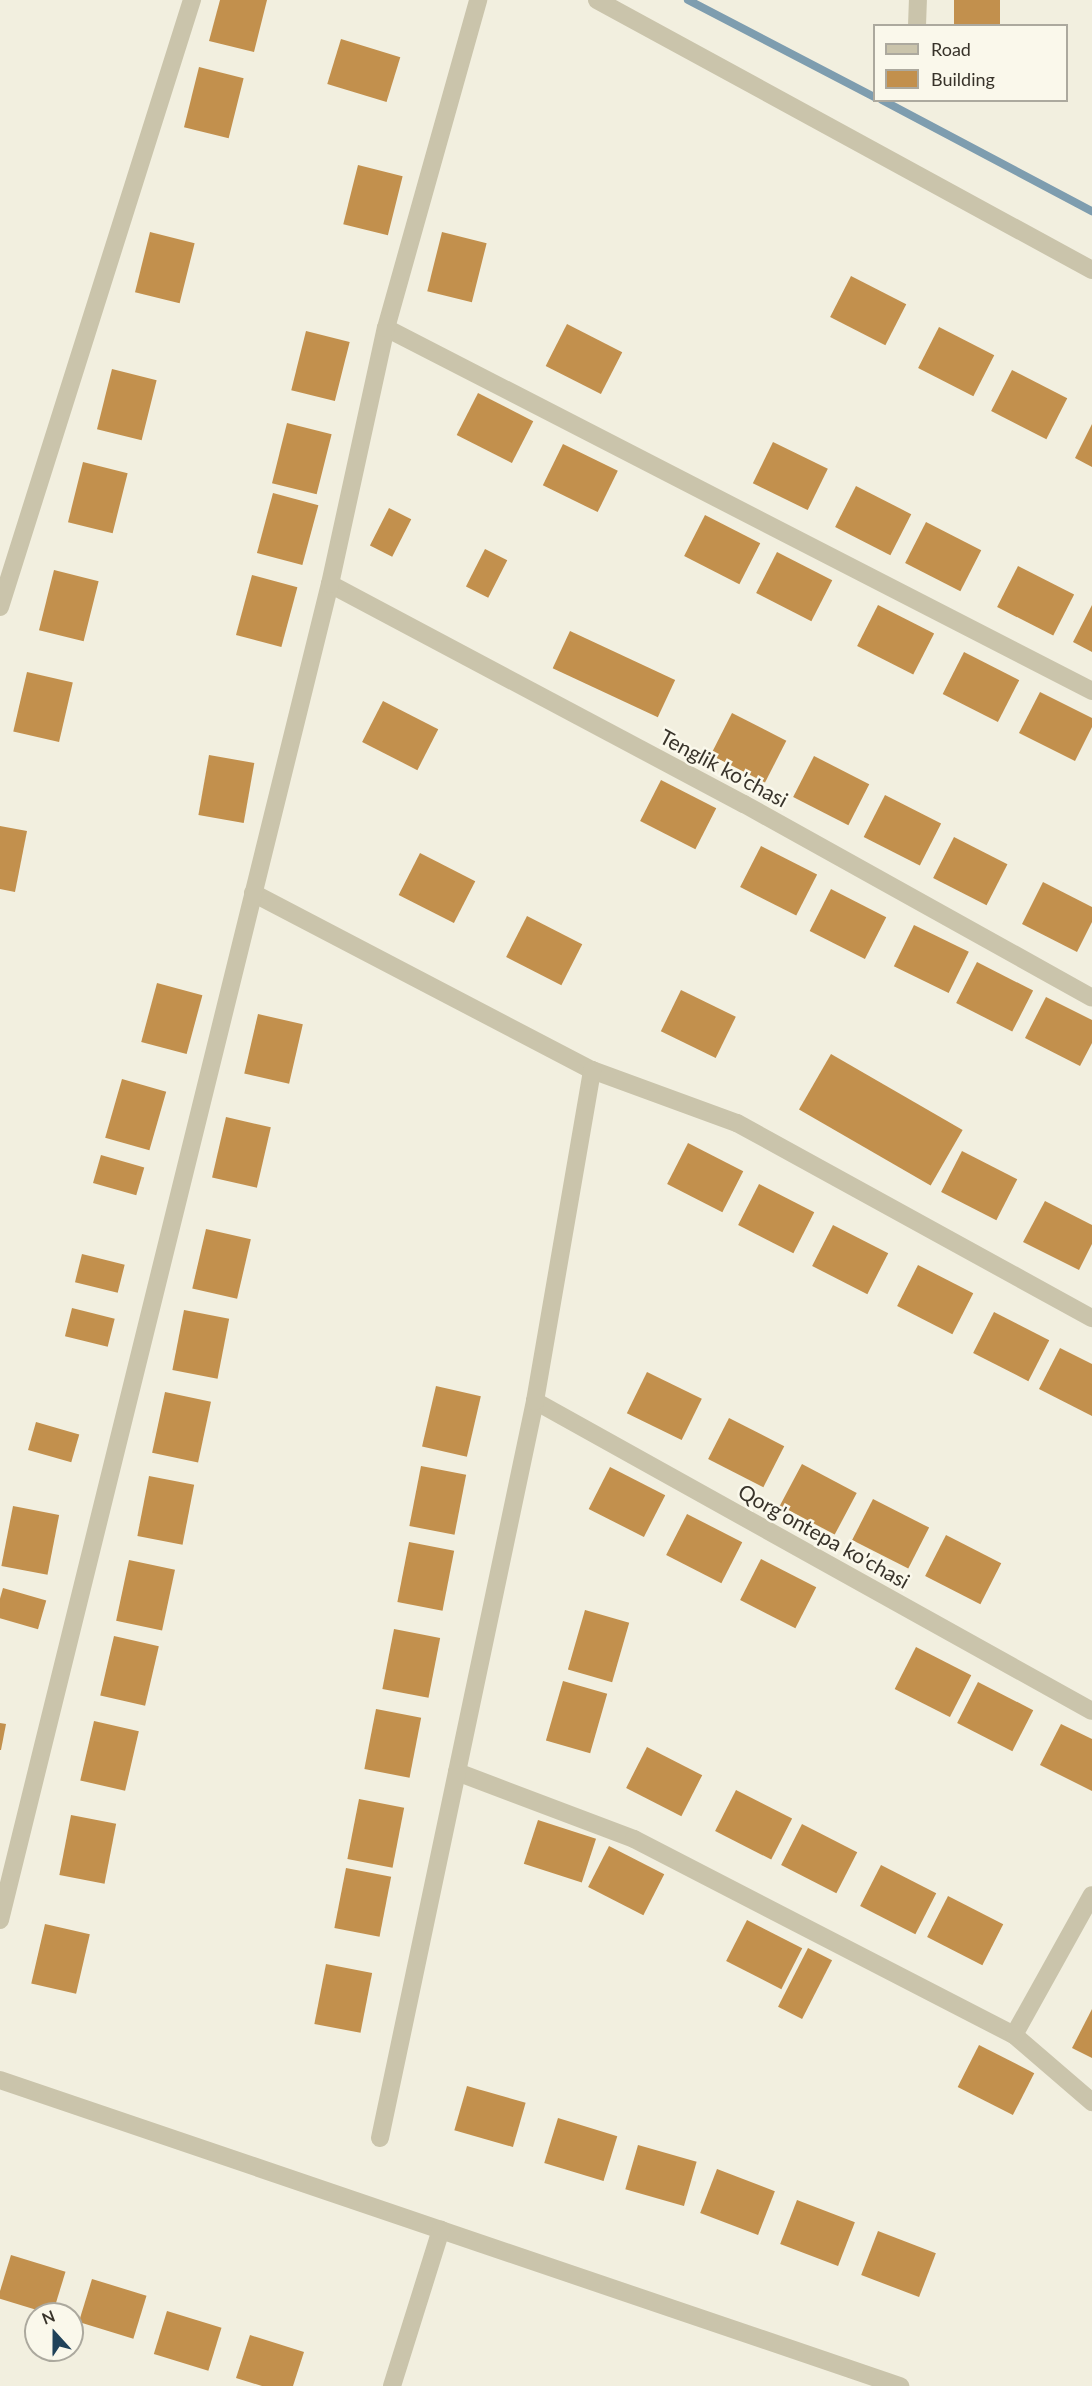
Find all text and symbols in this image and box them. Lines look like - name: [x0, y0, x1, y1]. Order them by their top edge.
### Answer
- legend: [873, 24, 1068, 102]
- text: Road: [931, 38, 971, 60]
- text: Building: [931, 68, 995, 90]
- street label: Tenglik ko'chasi: [656, 724, 792, 812]
- street label: Qorg'ontepa ko'chasi: [734, 1478, 914, 1594]
- north arrow: [24, 2302, 84, 2362]
- text: N: [39, 2306, 57, 2328]

